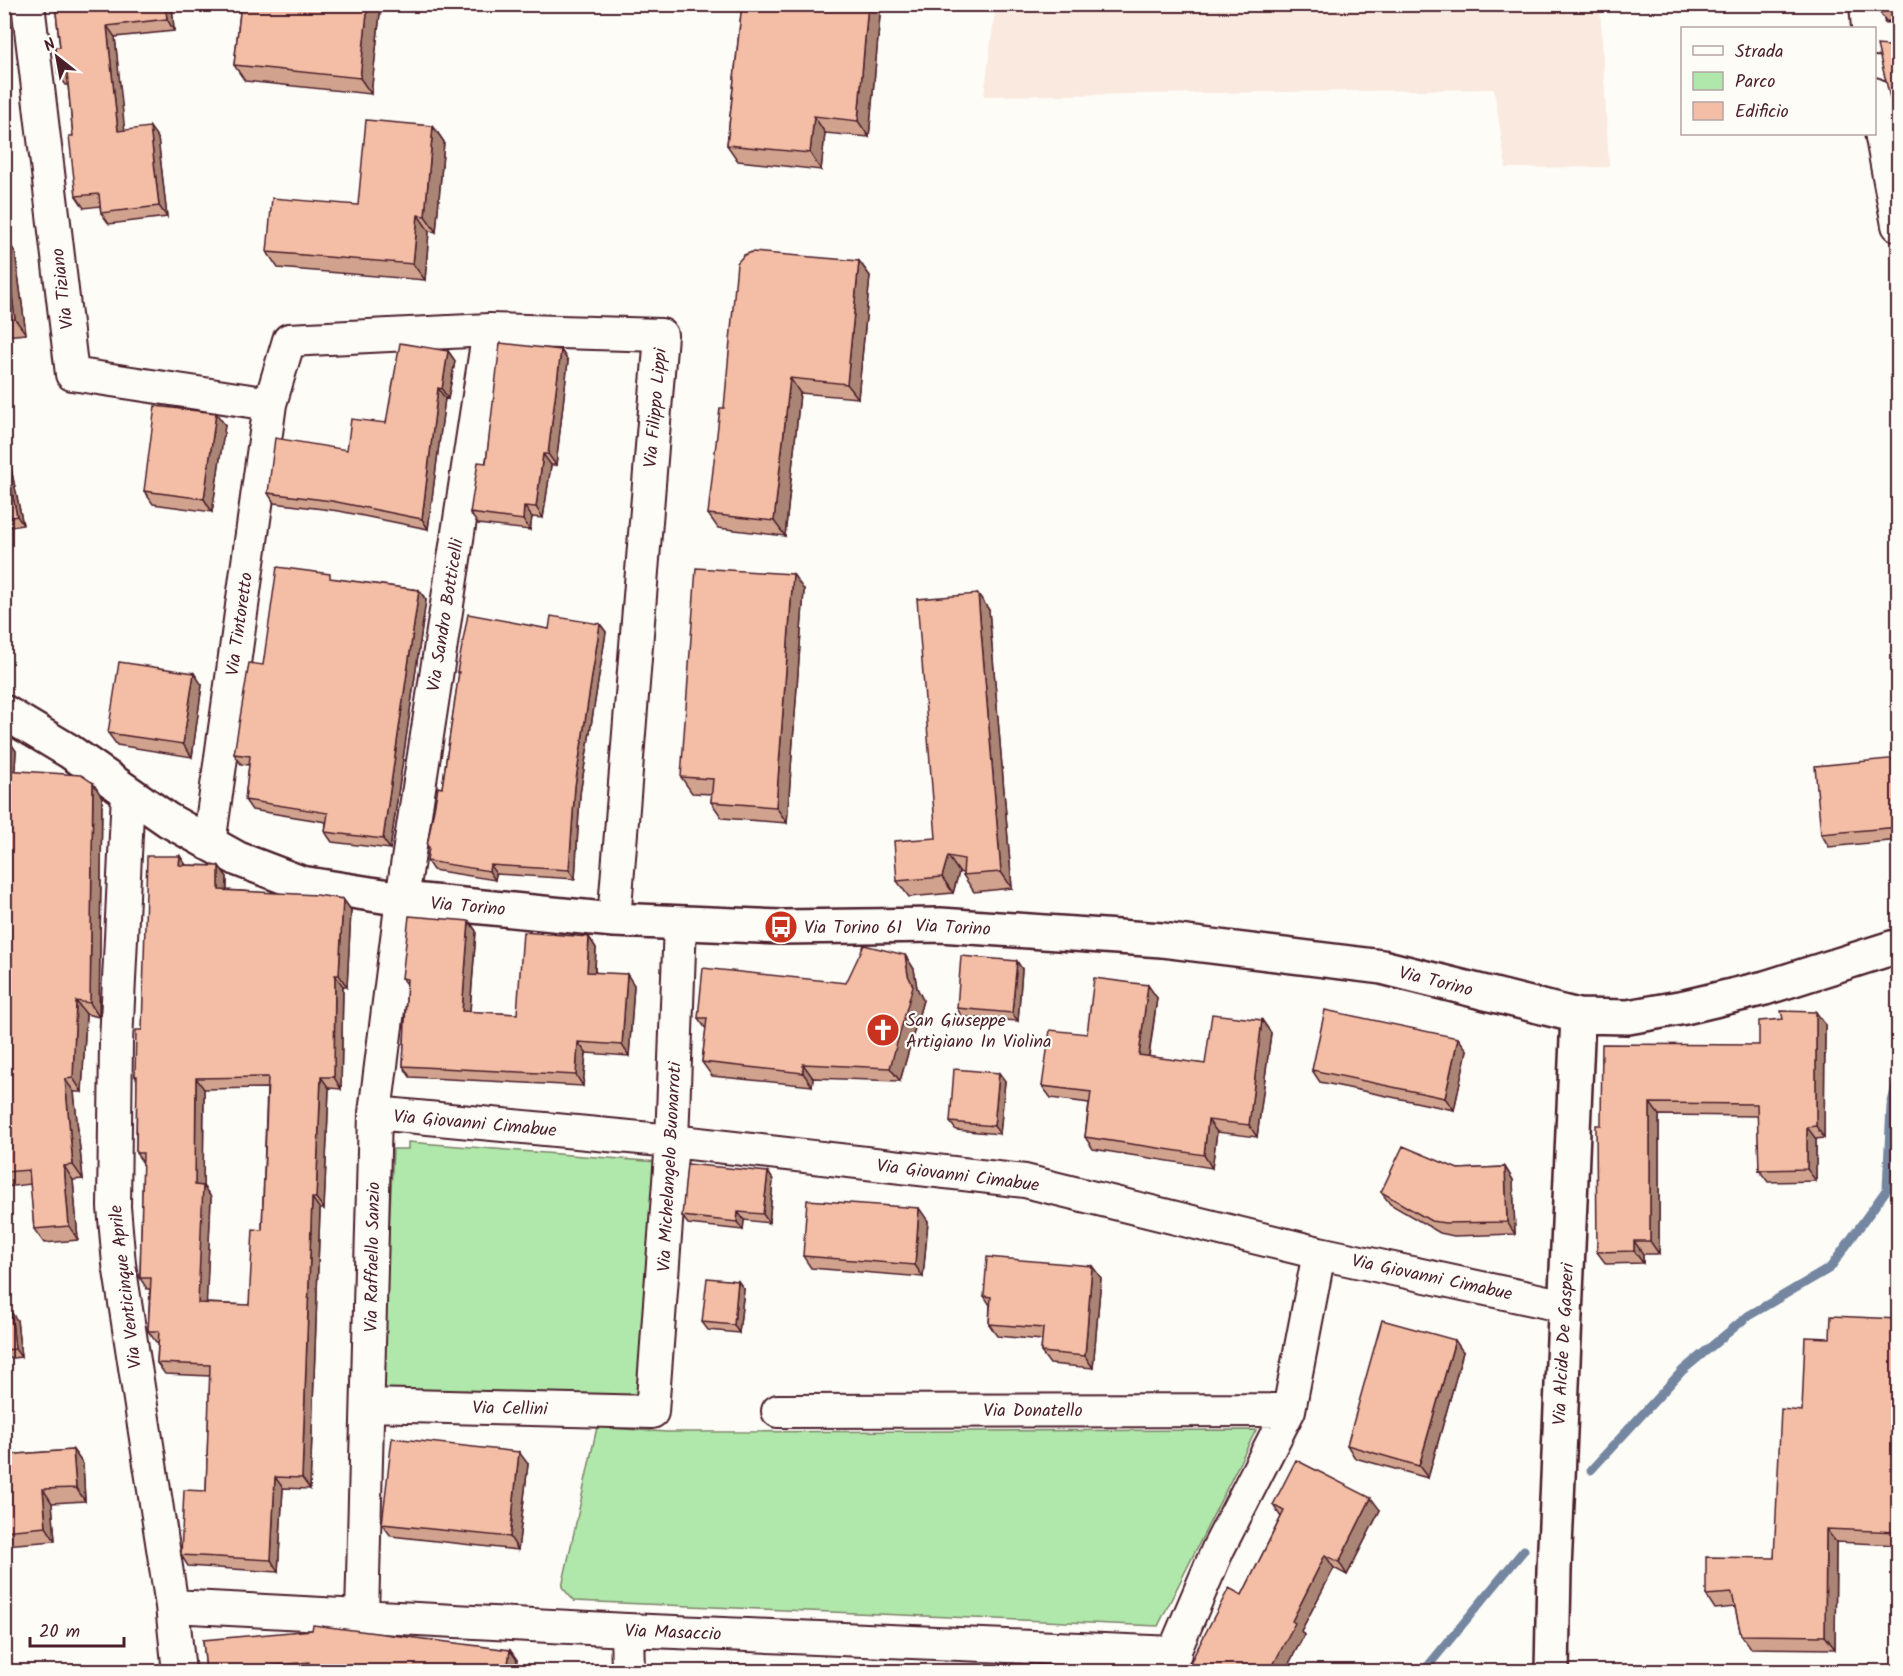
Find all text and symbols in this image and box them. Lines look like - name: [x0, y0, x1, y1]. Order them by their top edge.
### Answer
- north arrow: [27, 27, 87, 87]
- legend: [1681, 27, 1876, 135]
- text: N: [39, 32, 61, 59]
- text: Strada: [1735, 38, 1783, 67]
- text: Parco: [1735, 68, 1775, 97]
- text: Edificio: [1735, 98, 1789, 127]
- street label: Via Tiziano: [44, 246, 83, 331]
- street label: Via Filippo Lippi: [637, 346, 676, 469]
- street label: Via Sandro Botticelli: [420, 536, 473, 694]
- street label: Via Tintoretto: [219, 571, 262, 678]
- street label: Via Torino: [429, 890, 507, 925]
- bus stop icon: Via Torino 61: [763, 909, 799, 945]
- street label: Via Torino: [915, 912, 991, 945]
- place label: Via Torino 61: [804, 914, 902, 943]
- street label: Via Torino: [1396, 959, 1476, 1006]
- place label: San Giuseppe Artigiano In Violina: [906, 1007, 1052, 1057]
- church icon: San Giuseppe Artigiano In Violina: [865, 1012, 901, 1048]
- street label: Via Michelangelo Buonarroti: [651, 1061, 691, 1273]
- street label: Via Giovanni Cimabue: [392, 1103, 558, 1146]
- street label: Via Giovanni Cimabue: [875, 1152, 1041, 1201]
- street label: Via Raffaello Sanzio: [358, 1181, 389, 1333]
- street label: Via Venticinque Aprile: [102, 1203, 151, 1370]
- street label: Via Giovanni Cimabue: [1349, 1247, 1515, 1310]
- street label: Via Alcide De Gasperi: [1546, 1261, 1583, 1426]
- street label: Via Cellini: [472, 1394, 549, 1425]
- street label: Via Donatello: [983, 1397, 1083, 1426]
- scale bar: [30, 1610, 124, 1648]
- street label: Via Masaccio: [624, 1617, 722, 1650]
- text: 20 m: [39, 1618, 80, 1647]

